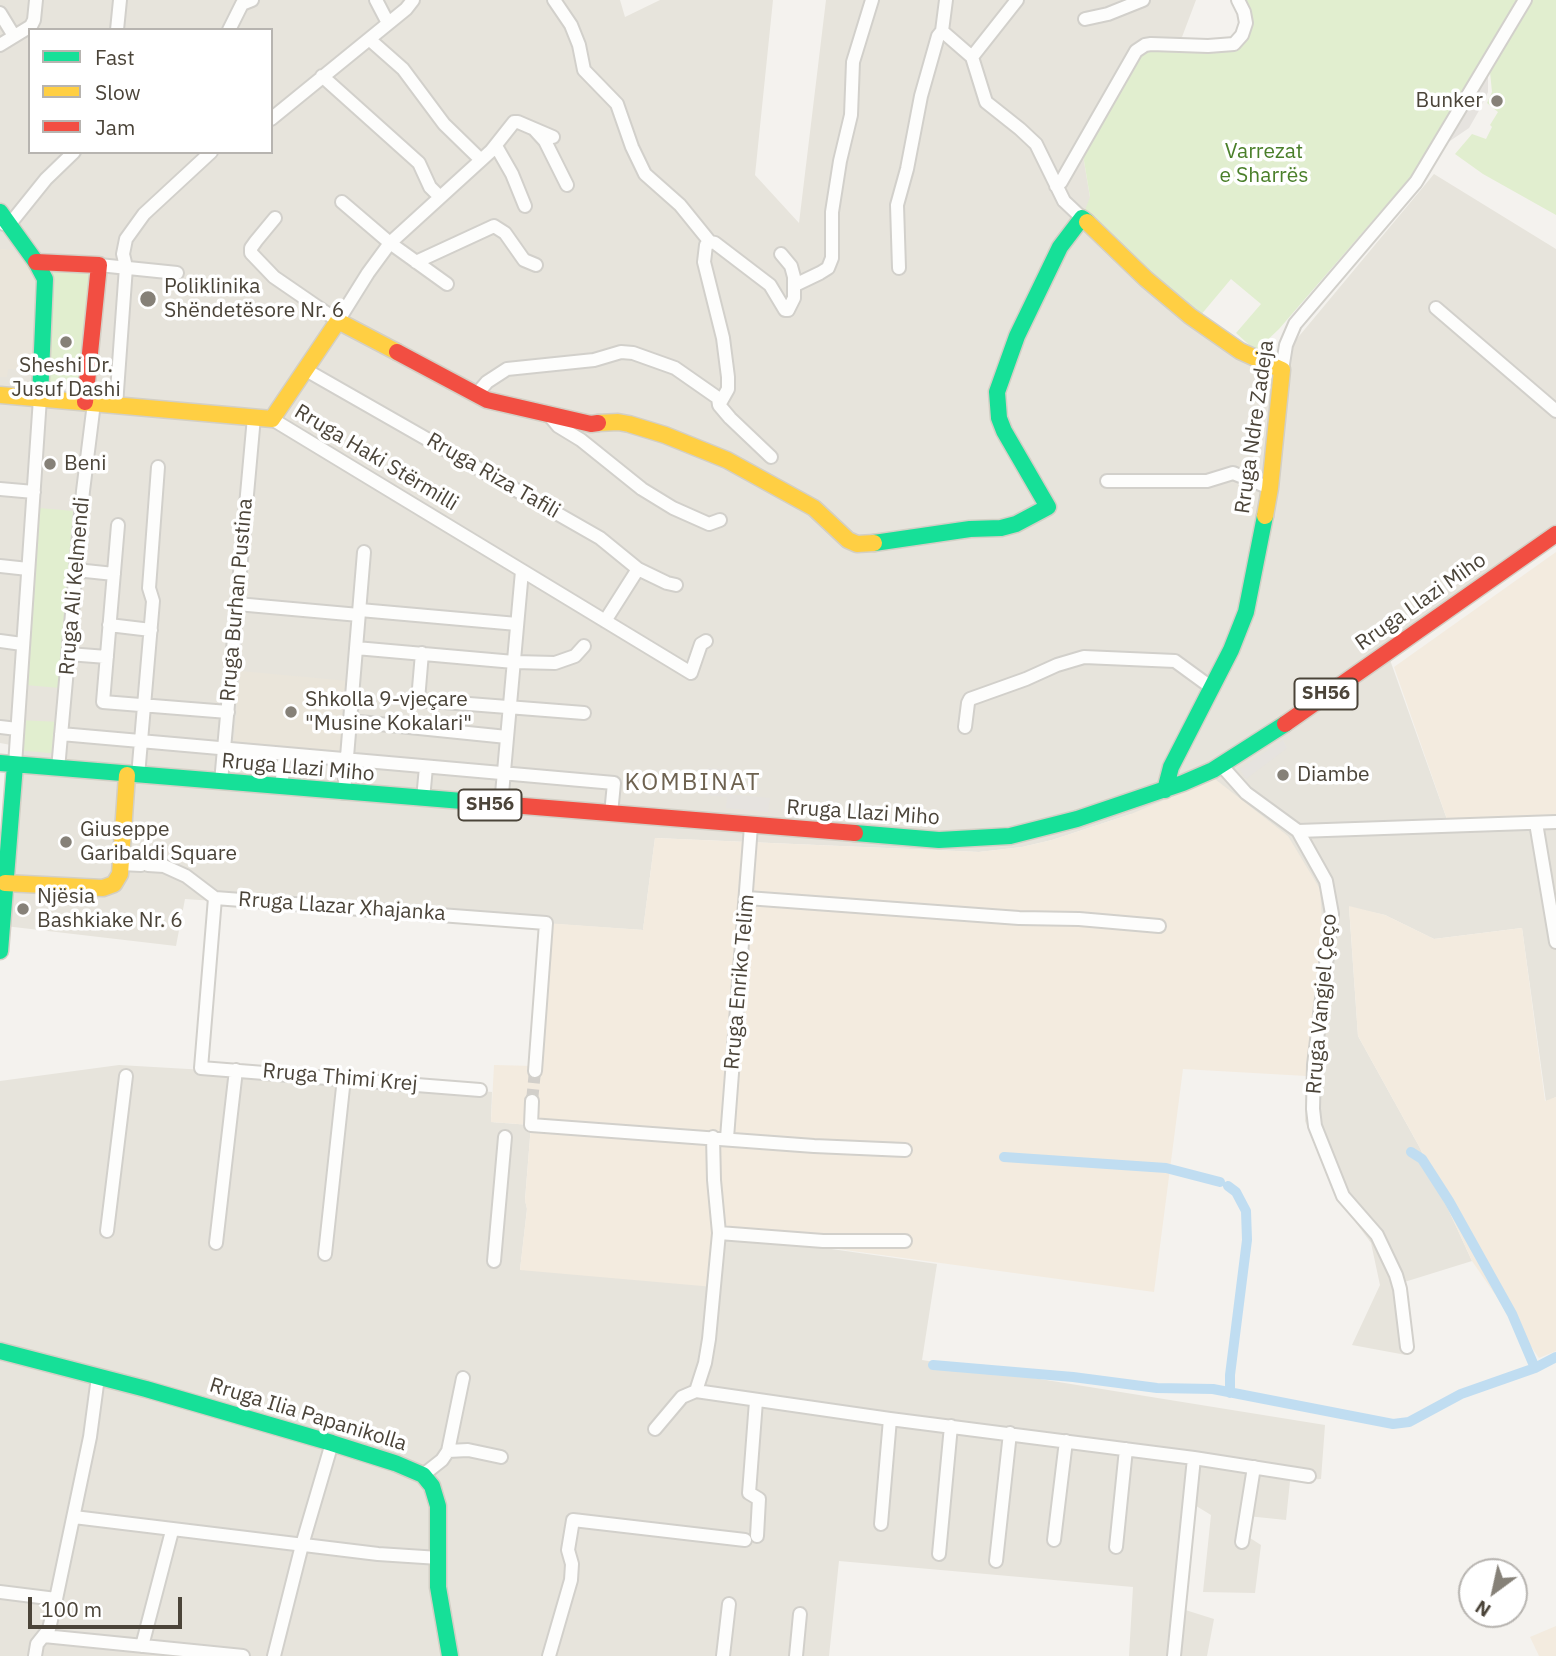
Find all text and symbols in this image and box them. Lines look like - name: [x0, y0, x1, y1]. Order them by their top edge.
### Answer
- legend: [28, 28, 273, 154]
- text: Fast: [95, 43, 135, 71]
- text: Slow: [95, 78, 141, 106]
- place label: Bunker: [1415, 88, 1483, 114]
- marker: Bunker: [1489, 93, 1505, 109]
- text: Jam: [95, 113, 135, 141]
- park label: Varrezat e Sharrës: [1220, 139, 1308, 189]
- place label: Poliklinika Shëndetësore Nr. 6: [164, 274, 344, 324]
- marker: Poliklinika Shëndetësore Nr. 6: [138, 289, 158, 309]
- marker: Sheshi Dr. Jusuf Dashi: [58, 334, 74, 350]
- street label: Rruga Ndre Zadeja: [1230, 339, 1280, 515]
- place label: Sheshi Dr. Jusuf Dashi: [11, 353, 121, 403]
- street label: Rruga Haki Stërmilli: [290, 399, 462, 517]
- street label: Rruga Riza Tafili: [422, 428, 564, 524]
- place label: Beni: [64, 451, 106, 477]
- marker: Beni: [42, 456, 58, 472]
- street label: Rruga Ali Kelmendi: [55, 496, 95, 676]
- street label: Rruga Burhan Pustina: [216, 497, 258, 703]
- street label: Rruga Llazi Miho: [1351, 548, 1491, 656]
- road number: SH56: [1294, 678, 1358, 709]
- place label: Shkolla 9-vjeçare "Musine Kokalari": [305, 687, 472, 737]
- marker: Shkolla 9-vjeçare "Musine Kokalari": [283, 704, 299, 720]
- street label: Rruga Llazi Miho: [220, 749, 376, 787]
- place label: Diambe: [1297, 762, 1370, 788]
- marker: Diambe: [1275, 767, 1291, 783]
- district label: KOMBINAT: [626, 769, 760, 797]
- road number: SH56: [458, 790, 522, 820]
- street label: Rruga Llazi Miho: [785, 795, 941, 831]
- place label: Giuseppe Garibaldi Square: [80, 817, 237, 867]
- marker: Giuseppe Garibaldi Square: [58, 834, 74, 850]
- place label: Njësia Bashkiake Nr. 6: [37, 884, 183, 934]
- street label: Rruga Llazar Xhajanka: [237, 887, 447, 927]
- street label: Rruga Enriko Telim: [720, 893, 760, 1071]
- marker: Njësia Bashkiake Nr. 6: [15, 901, 31, 917]
- street label: Rruga Vangjel Çeço: [1302, 913, 1342, 1095]
- street label: Rruga Thimi Krej: [261, 1059, 419, 1097]
- street label: Rruga Ilia Papanikolla: [206, 1373, 410, 1457]
- north arrow: [1458, 1558, 1528, 1628]
- scale bar: [32, 1582, 186, 1626]
- text: 100 m: [41, 1595, 102, 1623]
- text: N: [1470, 1595, 1495, 1623]

